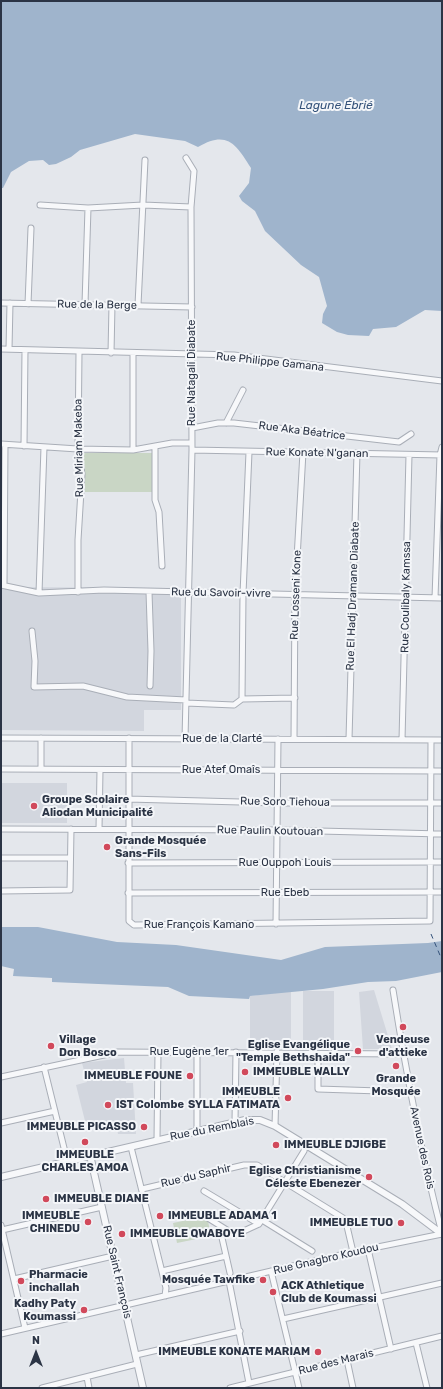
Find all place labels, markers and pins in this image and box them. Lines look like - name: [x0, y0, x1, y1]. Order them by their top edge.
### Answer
- place label: Groupe Scolaire Aliodan Municipalité: [42, 793, 153, 819]
- marker: Groupe Scolaire Aliodan Municipalité: [29, 801, 39, 811]
- place label: Grande Mosquée Sans-Fils: [115, 834, 206, 860]
- marker: Grande Mosquée Sans-Fils: [102, 842, 112, 852]
- marker: Vendeuse d'attieke: [398, 1022, 408, 1032]
- place label: Village Don Bosco: [59, 1033, 117, 1059]
- place label: Vendeuse d'attieke: [376, 1033, 430, 1059]
- place label: Eglise Evangélique "Temple Bethshaida": [236, 1038, 350, 1064]
- marker: Village Don Bosco: [46, 1041, 56, 1051]
- marker: Eglise Evangélique "Temple Bethshaida": [353, 1046, 363, 1056]
- marker: Grande Mosquée: [391, 1061, 401, 1071]
- place label: IMMEUBLE WALLY: [253, 1065, 350, 1079]
- marker: IMMEUBLE WALLY: [240, 1067, 250, 1077]
- place label: IMMEUBLE FOUNE: [84, 1069, 182, 1083]
- marker: IMMEUBLE FOUNE: [185, 1071, 195, 1081]
- place label: Grande Mosquée: [372, 1072, 420, 1098]
- place label: IMMEUBLE SYLLA FATIMATA: [188, 1085, 280, 1111]
- marker: IMMEUBLE SYLLA FATIMATA: [283, 1093, 293, 1103]
- place label: IST Colombe: [116, 1098, 184, 1112]
- marker: IST Colombe: [103, 1100, 113, 1110]
- place label: IMMEUBLE PICASSO: [27, 1120, 136, 1134]
- marker: IMMEUBLE PICASSO: [139, 1122, 149, 1132]
- marker: IMMEUBLE CHARLES AMOA: [80, 1137, 90, 1147]
- place label: IMMEUBLE DJIGBE: [284, 1138, 386, 1152]
- marker: IMMEUBLE DJIGBE: [271, 1140, 281, 1150]
- place label: IMMEUBLE CHARLES AMOA: [41, 1148, 129, 1174]
- place label: Eglise Christianisme Céleste Ebenezer: [249, 1164, 361, 1190]
- marker: Eglise Christianisme Céleste Ebenezer: [364, 1172, 374, 1182]
- place label: IMMEUBLE DIANE: [54, 1192, 149, 1206]
- marker: IMMEUBLE DIANE: [41, 1194, 51, 1204]
- place label: IMMEUBLE CHINEDU: [22, 1209, 80, 1235]
- place label: IMMEUBLE ADAMA 1: [168, 1209, 277, 1223]
- marker: IMMEUBLE ADAMA 1: [155, 1211, 165, 1221]
- place label: IMMEUBLE TUO: [310, 1216, 393, 1230]
- marker: IMMEUBLE CHINEDU: [83, 1217, 93, 1227]
- marker: IMMEUBLE TUO: [396, 1218, 406, 1228]
- place label: IMMEUBLE QWABOYE: [130, 1227, 245, 1241]
- marker: IMMEUBLE QWABOYE: [117, 1229, 127, 1239]
- place label: Pharmacie inchallah: [29, 1268, 88, 1294]
- place label: Mosquée Tawfike: [162, 1273, 255, 1287]
- marker: Mosquée Tawfike: [258, 1275, 268, 1285]
- marker: Pharmacie inchallah: [16, 1276, 26, 1286]
- place label: ACK Athletique Club de Koumassi: [281, 1279, 377, 1305]
- marker: ACK Athletique Club de Koumassi: [268, 1287, 278, 1297]
- place label: Kadhy Paty Koumassi: [14, 1297, 76, 1323]
- marker: Kadhy Paty Koumassi: [79, 1305, 89, 1315]
- place label: IMMEUBLE KONATE MARIAM: [158, 1345, 310, 1359]
- marker: IMMEUBLE KONATE MARIAM: [313, 1347, 323, 1357]

